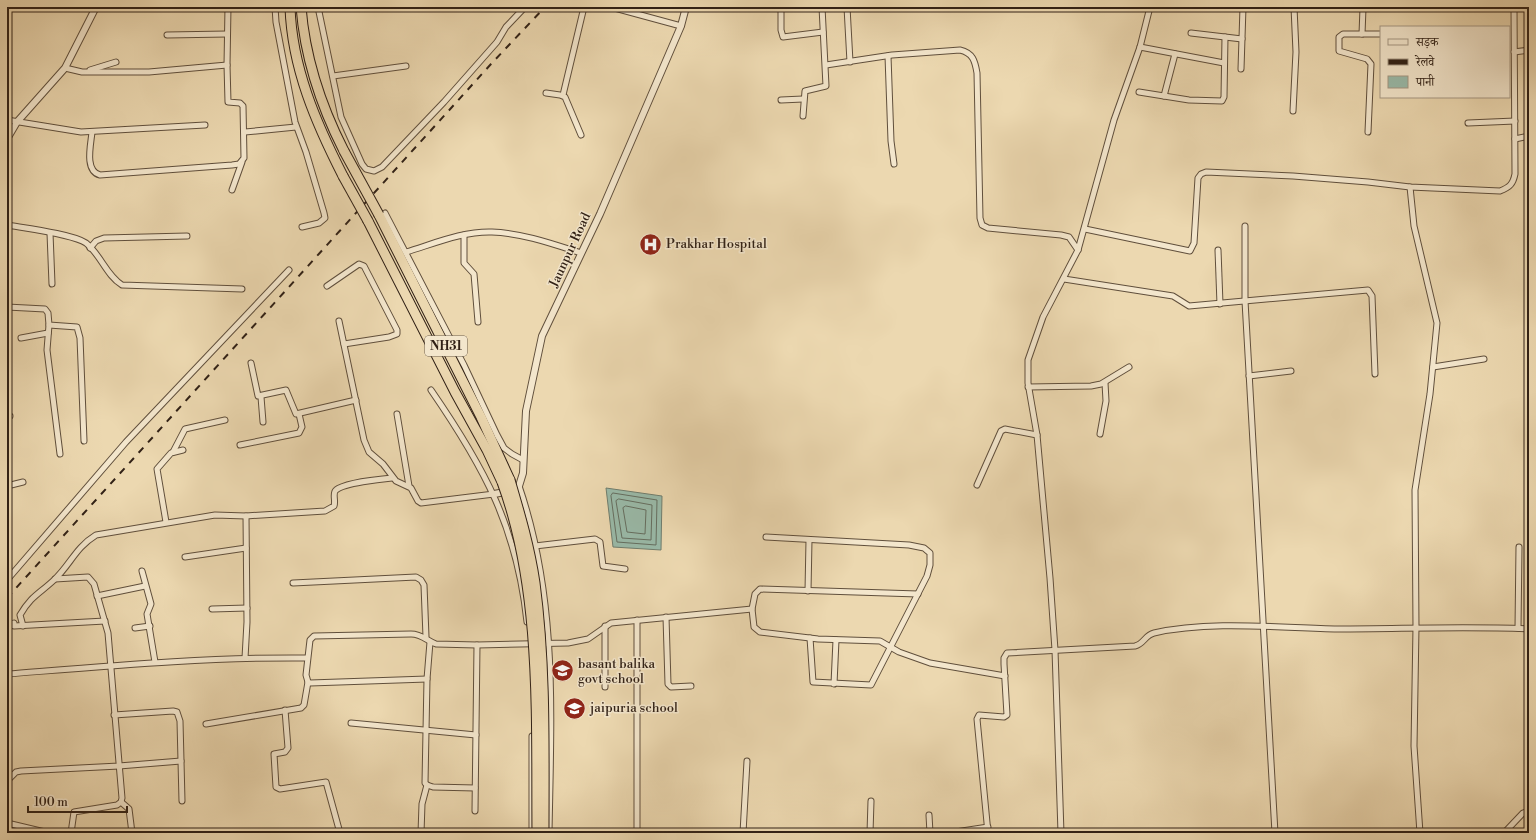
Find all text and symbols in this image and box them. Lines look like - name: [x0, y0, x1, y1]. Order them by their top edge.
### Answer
- legend: [1380, 26, 1510, 98]
- text: सड़क: [1415, 35, 1440, 50]
- text: रेलवे: [1414, 54, 1435, 70]
- text: पानी: [1415, 74, 1435, 90]
- street label: Jaunpur Road: [545, 210, 595, 291]
- hospital icon: Prakhar Hospital: [637, 231, 663, 257]
- place label: Prakhar Hospital: [666, 236, 767, 252]
- road number: NH31: [425, 336, 467, 356]
- place label: basant balika govt school: [578, 656, 656, 687]
- school or university icon: basant balika govt school: [550, 658, 576, 684]
- school or university icon: jaipuria school: [562, 695, 588, 721]
- place label: jaipuria school: [589, 700, 678, 716]
- scale bar: [28, 788, 127, 814]
- text: 100 m: [34, 795, 68, 810]

